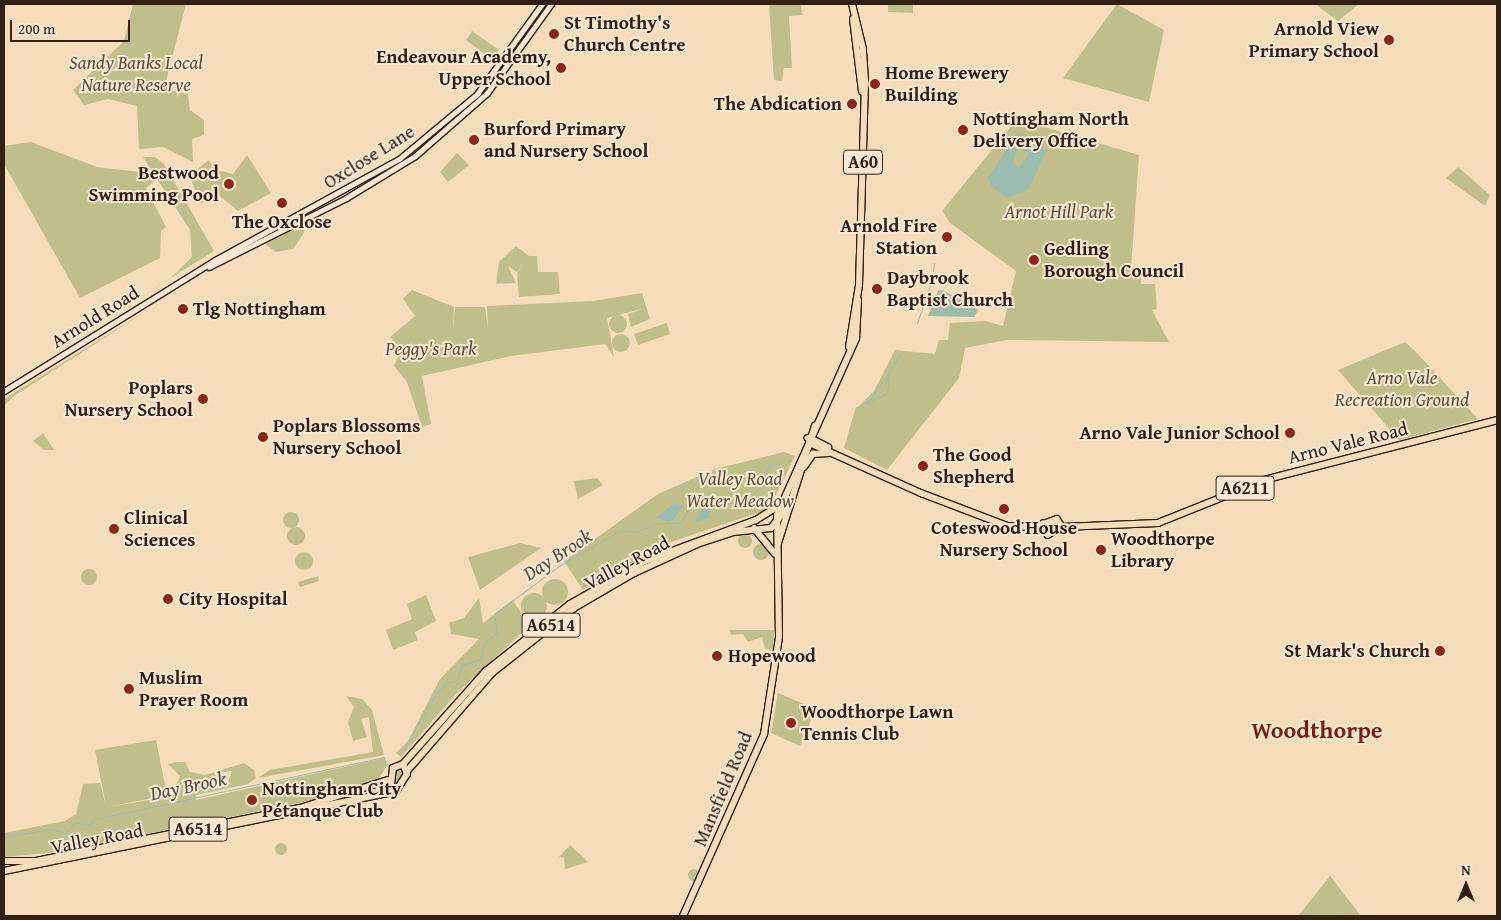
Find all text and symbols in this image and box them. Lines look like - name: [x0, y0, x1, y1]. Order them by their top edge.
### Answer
- scale bar: [12, 10, 132, 42]
- place label: St Timothy's Church Centre: [564, 12, 685, 56]
- text: 200 m: [18, 18, 55, 39]
- place label: Arnold View Primary School: [1249, 18, 1379, 62]
- marker: St Timothy's Church Centre: [548, 28, 560, 40]
- marker: Arnold View Primary School: [1383, 34, 1395, 46]
- place label: Endeavour Academy, Upper School: [376, 46, 551, 90]
- park label: Sandy Banks Local Nature Reserve: [69, 52, 203, 96]
- marker: Endeavour Academy, Upper School: [555, 62, 567, 74]
- place label: Home Brewery Building: [885, 62, 1009, 106]
- marker: Home Brewery Building: [869, 78, 881, 90]
- place label: The Abdication: [714, 93, 842, 115]
- marker: The Abdication: [846, 98, 858, 110]
- place label: Nottingham North Delivery Office: [973, 108, 1129, 152]
- place label: Burford Primary and Nursery School: [484, 118, 648, 162]
- street label: Oxclose Lane: [319, 120, 419, 194]
- marker: Nottingham North Delivery Office: [957, 124, 969, 136]
- marker: Burford Primary and Nursery School: [468, 134, 480, 146]
- road number: A60: [842, 146, 884, 178]
- place label: Bestwood Swimming Pool: [88, 162, 219, 206]
- marker: Bestwood Swimming Pool: [223, 178, 235, 190]
- marker: The Oxclose: [276, 197, 288, 209]
- park label: Arnot Hill Park: [1005, 201, 1113, 223]
- place label: The Oxclose: [232, 211, 332, 233]
- place label: Arnold Fire Station: [840, 215, 937, 259]
- marker: Arnold Fire Station: [941, 231, 953, 243]
- place label: Gedling Borough Council: [1044, 238, 1184, 282]
- marker: Gedling Borough Council: [1028, 254, 1040, 266]
- place label: Daybrook Baptist Church: [887, 267, 1013, 311]
- street label: Arnold Road: [47, 281, 143, 353]
- marker: Daybrook Baptist Church: [871, 283, 883, 295]
- place label: Tlg Nottingham: [193, 298, 326, 320]
- marker: Tlg Nottingham: [177, 303, 189, 315]
- park label: Peggy's Park: [385, 338, 477, 360]
- park label: Arno Vale Recreation Ground: [1335, 367, 1469, 411]
- place label: Poplars Nursery School: [65, 377, 193, 421]
- marker: Poplars Nursery School: [197, 393, 209, 405]
- place label: Poplars Blossoms Nursery School: [273, 415, 420, 459]
- street label: Arno Vale Road: [1286, 417, 1410, 469]
- place label: Arno Vale Junior School: [1079, 422, 1280, 444]
- marker: Arno Vale Junior School: [1284, 427, 1296, 439]
- marker: Poplars Blossoms Nursery School: [257, 431, 269, 443]
- place label: The Good Shepherd: [933, 444, 1014, 488]
- marker: The Good Shepherd: [917, 460, 929, 472]
- park label: Valley Road Water Meadow: [686, 468, 794, 512]
- road number: A6211: [1215, 472, 1275, 503]
- marker: Coteswood House Nursery School: [998, 503, 1010, 515]
- place label: Clinical Sciences: [124, 507, 195, 551]
- place label: Coteswood House Nursery School: [931, 517, 1077, 561]
- marker: Clinical Sciences: [108, 523, 120, 535]
- water label: Day Brook: [518, 523, 596, 585]
- place label: Woodthorpe Library: [1111, 528, 1215, 572]
- street label: Valley Road: [580, 531, 674, 595]
- marker: Woodthorpe Library: [1095, 544, 1107, 556]
- place label: City Hospital: [179, 588, 288, 610]
- marker: City Hospital: [161, 592, 175, 606]
- road number: A6514: [521, 610, 581, 640]
- place label: St Mark's Church: [1284, 640, 1430, 662]
- place label: Hopewood: [728, 645, 816, 667]
- marker: St Mark's Church: [1434, 645, 1446, 657]
- marker: Hopewood: [710, 649, 724, 663]
- place label: Muslim Prayer Room: [139, 667, 248, 711]
- marker: Muslim Prayer Room: [123, 683, 135, 695]
- place label: Woodthorpe Lawn Tennis Club: [801, 701, 953, 745]
- district label: Woodthorpe: [1251, 716, 1383, 744]
- marker: Woodthorpe Lawn Tennis Club: [785, 717, 797, 729]
- street label: Mansfield Road: [689, 728, 757, 850]
- water label: Day Brook: [148, 765, 228, 805]
- place label: Nottingham City Pétanque Club: [262, 778, 401, 822]
- marker: Nottingham City Pétanque Club: [246, 794, 258, 806]
- road number: A6514: [168, 814, 228, 844]
- street label: Valley Road: [49, 819, 145, 859]
- north arrow: [1441, 860, 1491, 910]
- text: N: [1461, 860, 1471, 880]

